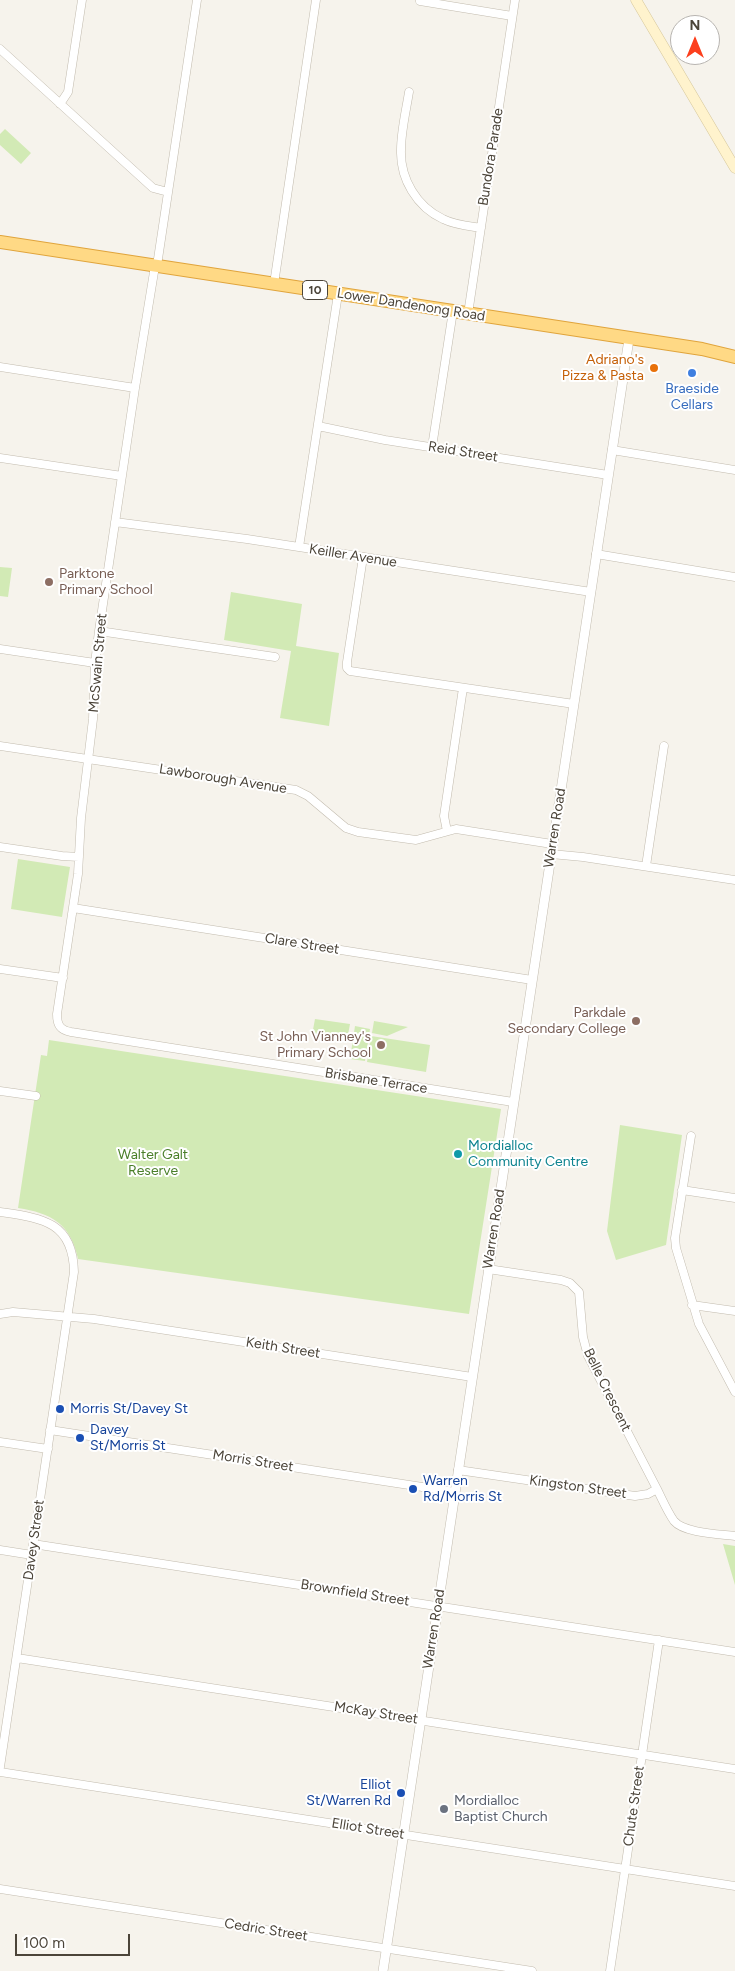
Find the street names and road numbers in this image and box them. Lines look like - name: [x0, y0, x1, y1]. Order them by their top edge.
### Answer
- street label: Bundora Parade: [475, 107, 507, 207]
- road number: 10: [302, 280, 328, 300]
- street label: Lower Dandenong Road: [336, 285, 486, 325]
- street label: Reid Street: [427, 438, 499, 466]
- street label: Keiller Avenue: [308, 541, 398, 571]
- street label: McSwain Street: [85, 613, 111, 713]
- street label: Lawborough Avenue: [158, 761, 288, 797]
- street label: Warren Road: [540, 787, 570, 869]
- street label: Clare Street: [263, 930, 341, 958]
- street label: Brisbane Terrace: [324, 1065, 428, 1097]
- street label: Warren Road: [479, 1188, 509, 1270]
- street label: Keith Street: [245, 1334, 321, 1362]
- street label: Belle Crescent: [580, 1346, 634, 1434]
- street label: Morris Street: [211, 1446, 295, 1476]
- street label: Kingston Street: [528, 1472, 628, 1502]
- street label: Davey Street: [20, 1499, 48, 1581]
- street label: Brownfield Street: [299, 1576, 411, 1610]
- street label: Warren Road: [419, 1588, 449, 1670]
- street label: McKay Street: [333, 1698, 419, 1728]
- street label: Chute Street: [620, 1765, 648, 1847]
- street label: Elliot Street: [330, 1815, 406, 1843]
- street label: Cedric Street: [223, 1915, 309, 1945]

